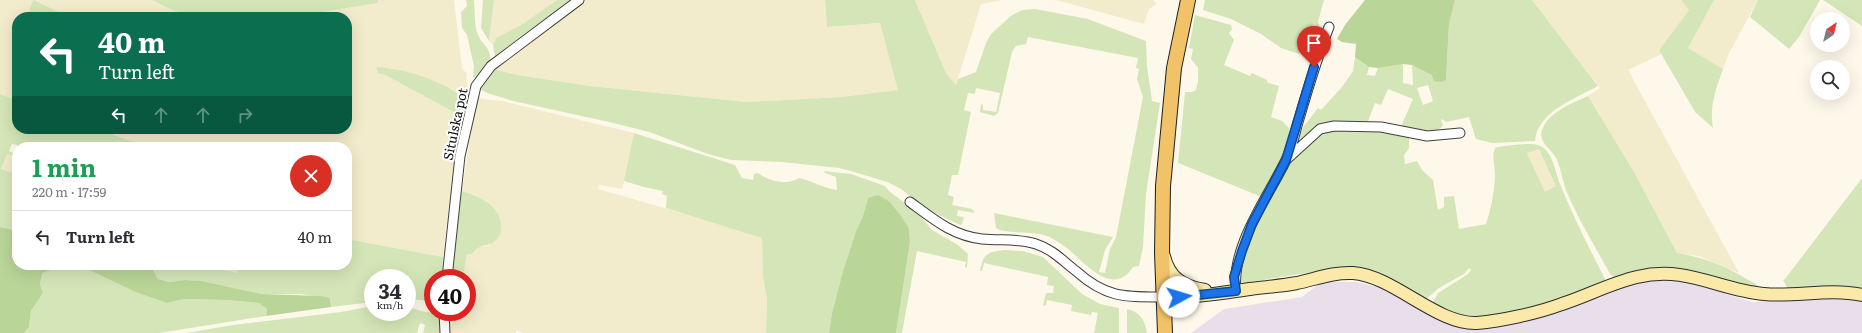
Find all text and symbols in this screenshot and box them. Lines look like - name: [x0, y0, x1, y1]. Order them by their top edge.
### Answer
- north arrow: [1810, 12, 1850, 52]
- map controls: [1810, 12, 1850, 100]
- text: 40 m: [98, 20, 166, 62]
- pin: [1297, 26, 1331, 67]
- icon: left: [32, 28, 84, 80]
- icon: arrive: [1303, 32, 1325, 54]
- text: Turn left: [98, 58, 175, 85]
- button: search: [1810, 60, 1850, 100]
- street label: Situlska pot: [438, 85, 472, 162]
- icon: left: [108, 104, 130, 126]
- icon: ahead: [150, 104, 172, 126]
- icon: ahead: [192, 104, 214, 126]
- icon: right: [234, 104, 256, 126]
- text: 1 min: [32, 149, 96, 184]
- button: close: [290, 155, 332, 197]
- text: 220 m · 17:59: [32, 182, 106, 201]
- text: Turn left: [66, 225, 135, 248]
- text: 40 m: [298, 225, 332, 248]
- icon: left: [32, 226, 54, 248]
- speed limit sign: 40: [424, 269, 476, 321]
- text: 34: [378, 275, 402, 305]
- position arrow: [1158, 276, 1200, 318]
- text: km/h: [377, 297, 403, 312]

